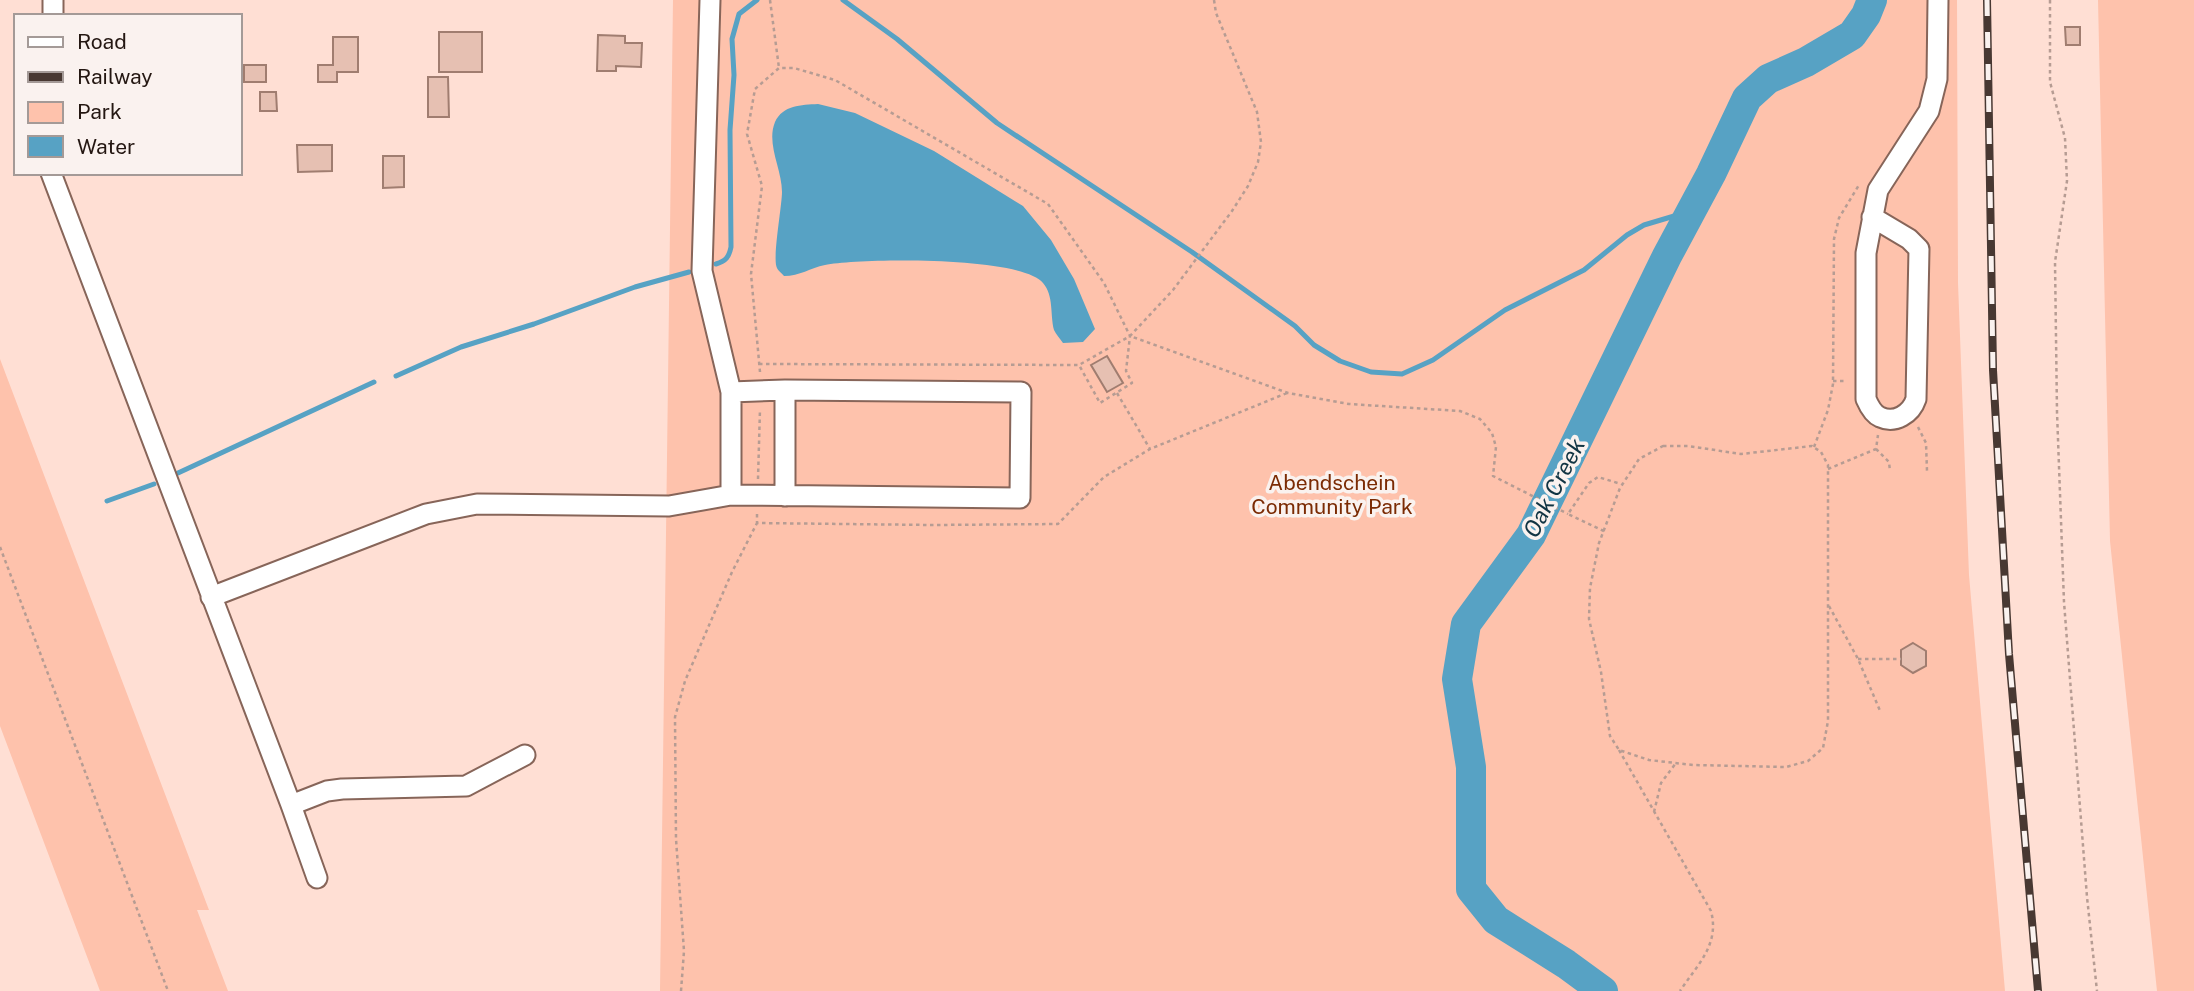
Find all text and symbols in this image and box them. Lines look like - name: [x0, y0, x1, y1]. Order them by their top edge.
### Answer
- legend: [14, 14, 242, 175]
- text: Road: [77, 29, 127, 54]
- text: Railway: [77, 64, 153, 89]
- text: Park: [77, 99, 122, 124]
- text: Water: [77, 134, 135, 159]
- water label: Oak Creek: [1517, 433, 1590, 542]
- park label: Abendschein Community Park: [1251, 470, 1413, 519]

